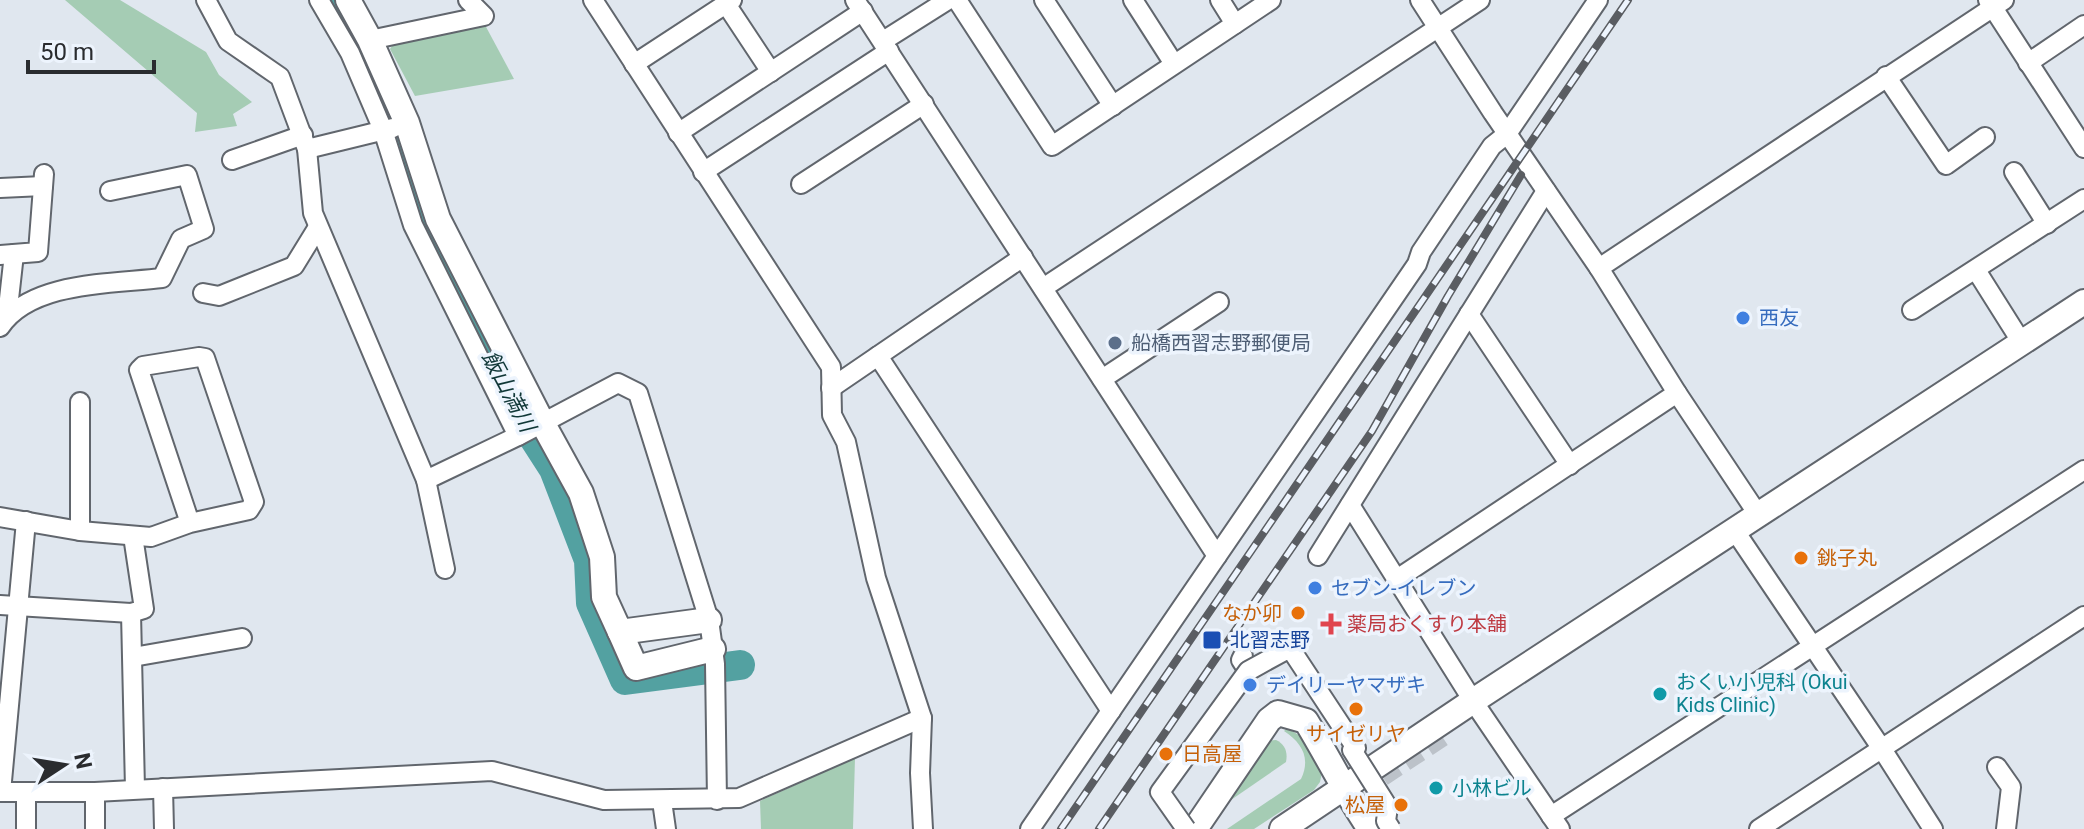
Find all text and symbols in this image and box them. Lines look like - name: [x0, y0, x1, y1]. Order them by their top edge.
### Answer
- scale bar: [28, 24, 154, 74]
- text: 50 m: [40, 38, 94, 66]
- place label: 西友: [1759, 306, 1799, 330]
- marker: 西友: [1734, 309, 1752, 327]
- place label: 船橋西習志野郵便局: [1131, 331, 1311, 355]
- marker: 船橋西習志野郵便局: [1106, 334, 1124, 352]
- water label: 飯山満川: [477, 347, 541, 438]
- place label: 銚子丸: [1817, 546, 1877, 570]
- marker: 銚子丸: [1792, 549, 1810, 567]
- place label: セブン-イレブン: [1331, 576, 1477, 600]
- marker: セブン-イレブン: [1306, 579, 1324, 597]
- place label: なか卯: [1222, 601, 1282, 625]
- marker: なか卯: [1289, 604, 1307, 622]
- place label: 薬局おくすり本舗: [1347, 612, 1507, 636]
- marker: 薬局おくすり本舗: [1322, 615, 1340, 633]
- place label: 北習志野: [1230, 628, 1310, 652]
- marker: 北習志野: [1201, 629, 1223, 651]
- place label: おくい小児科 (Okui Kids Clinic): [1676, 670, 1848, 717]
- place label: デイリーヤマザキ: [1266, 673, 1426, 697]
- marker: デイリーヤマザキ: [1241, 676, 1259, 694]
- marker: おくい小児科 (Okui Kids Clinic): [1651, 685, 1669, 703]
- marker: サイゼリヤ: [1347, 700, 1365, 718]
- place label: サイゼリヤ: [1306, 722, 1406, 746]
- north arrow: [24, 725, 104, 805]
- place label: 日高屋: [1182, 742, 1242, 766]
- marker: 日高屋: [1157, 745, 1175, 763]
- text: N: [69, 751, 97, 771]
- place label: 小林ビル: [1452, 776, 1532, 800]
- marker: 小林ビル: [1427, 779, 1445, 797]
- place label: 松屋: [1345, 793, 1385, 817]
- marker: 松屋: [1392, 796, 1410, 814]

